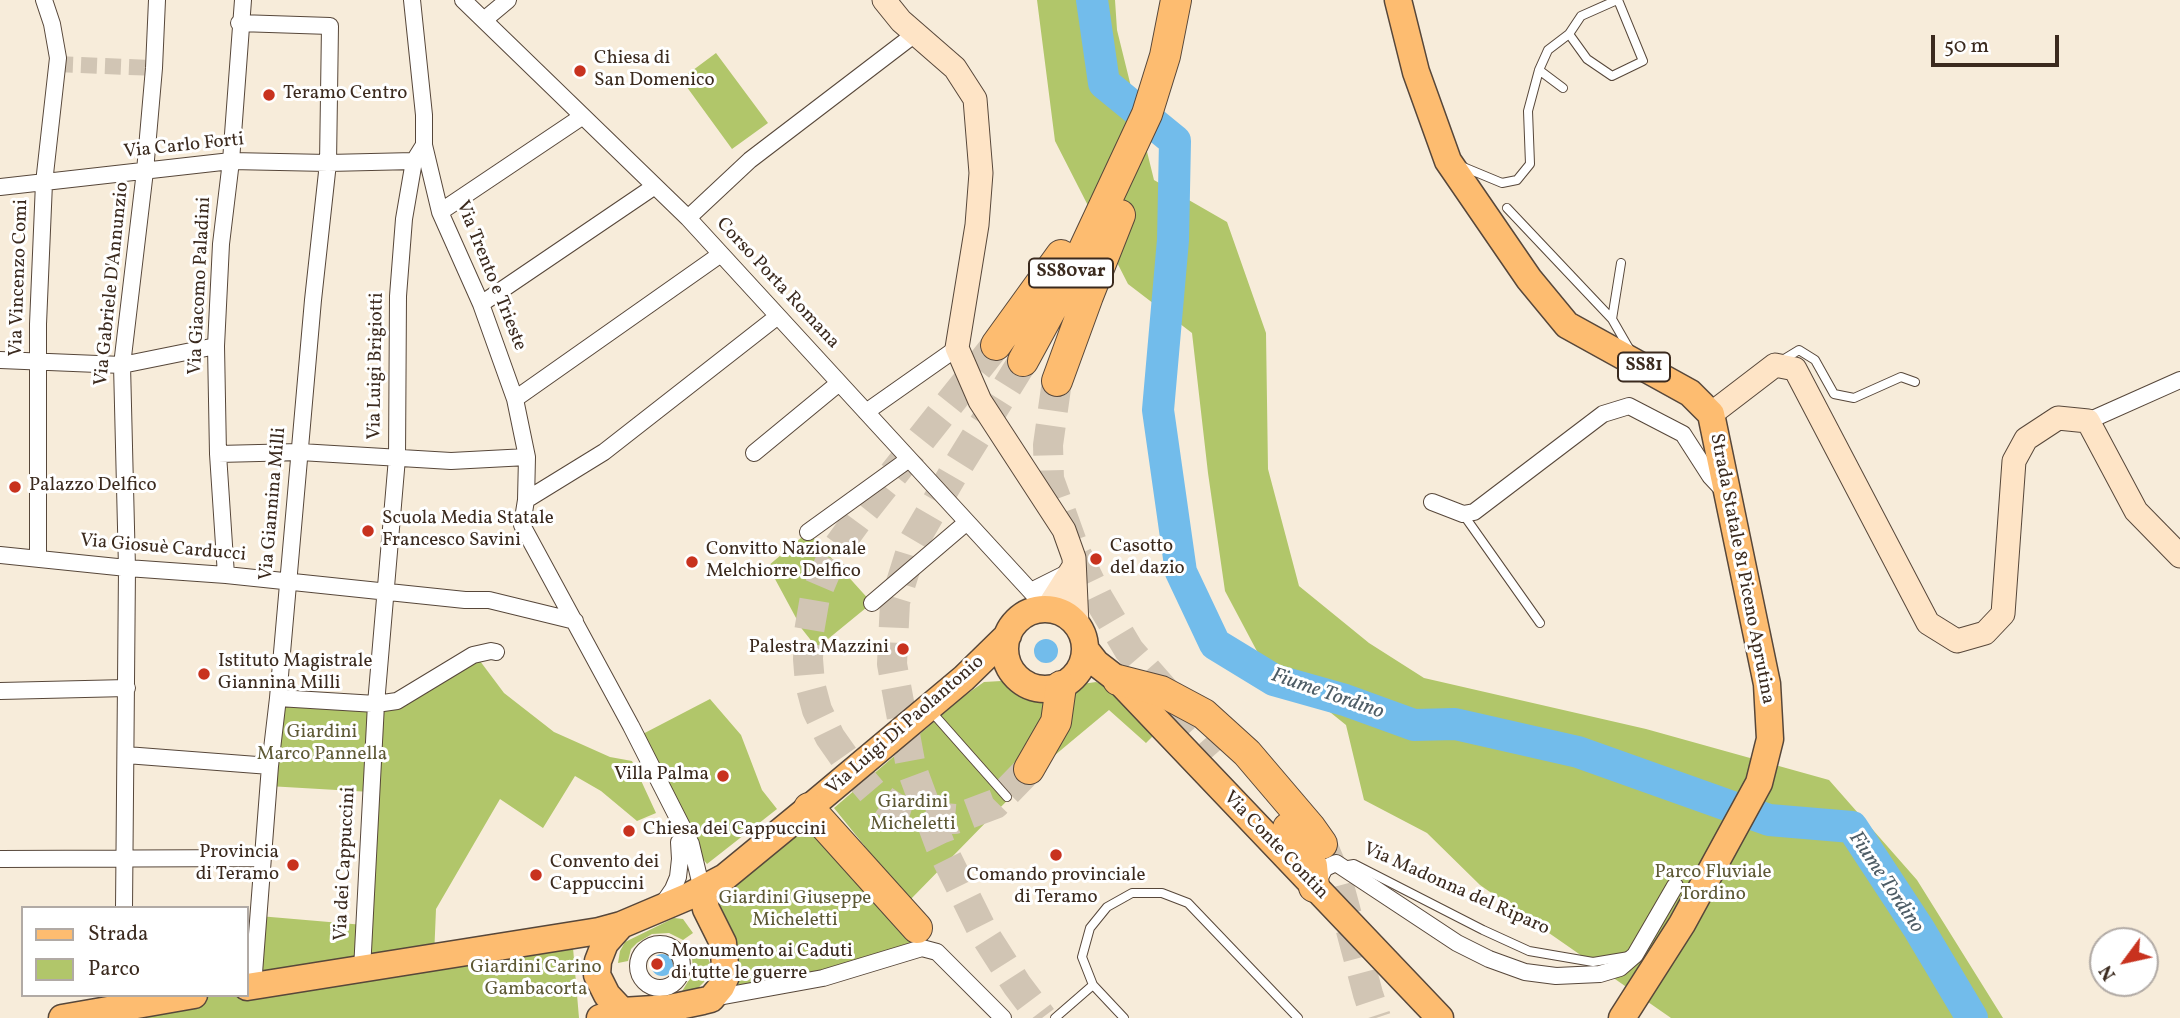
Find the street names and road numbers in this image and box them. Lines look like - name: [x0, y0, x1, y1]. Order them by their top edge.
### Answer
- street label: Via Carlo Forti: [123, 129, 245, 165]
- street label: Via Gabriele D'Annunzio: [91, 181, 135, 387]
- street label: Via Giacomo Paladini: [185, 196, 217, 376]
- street label: Via Trento e Trieste: [450, 198, 530, 354]
- street label: Via Vincenzo Comi: [6, 199, 34, 357]
- street label: Corso Porta Romana: [710, 214, 844, 354]
- road number: SS80var: [1029, 258, 1113, 288]
- street label: Via Luigi Brigiotti: [364, 292, 390, 440]
- road number: SS81: [1618, 352, 1670, 382]
- street label: Via Giannina Milli: [256, 426, 292, 582]
- street label: Strada Statale 81 Piceno Aprutina: [1704, 432, 1778, 706]
- street label: Via Giosuè Carducci: [79, 530, 247, 568]
- street label: Via Luigi Di Paolantonio: [823, 651, 989, 801]
- street label: Via dei Cappuccini: [331, 786, 361, 942]
- street label: Via Conte Contin: [1218, 787, 1332, 905]
- street label: Via Madonna del Riparo: [1359, 839, 1553, 941]

